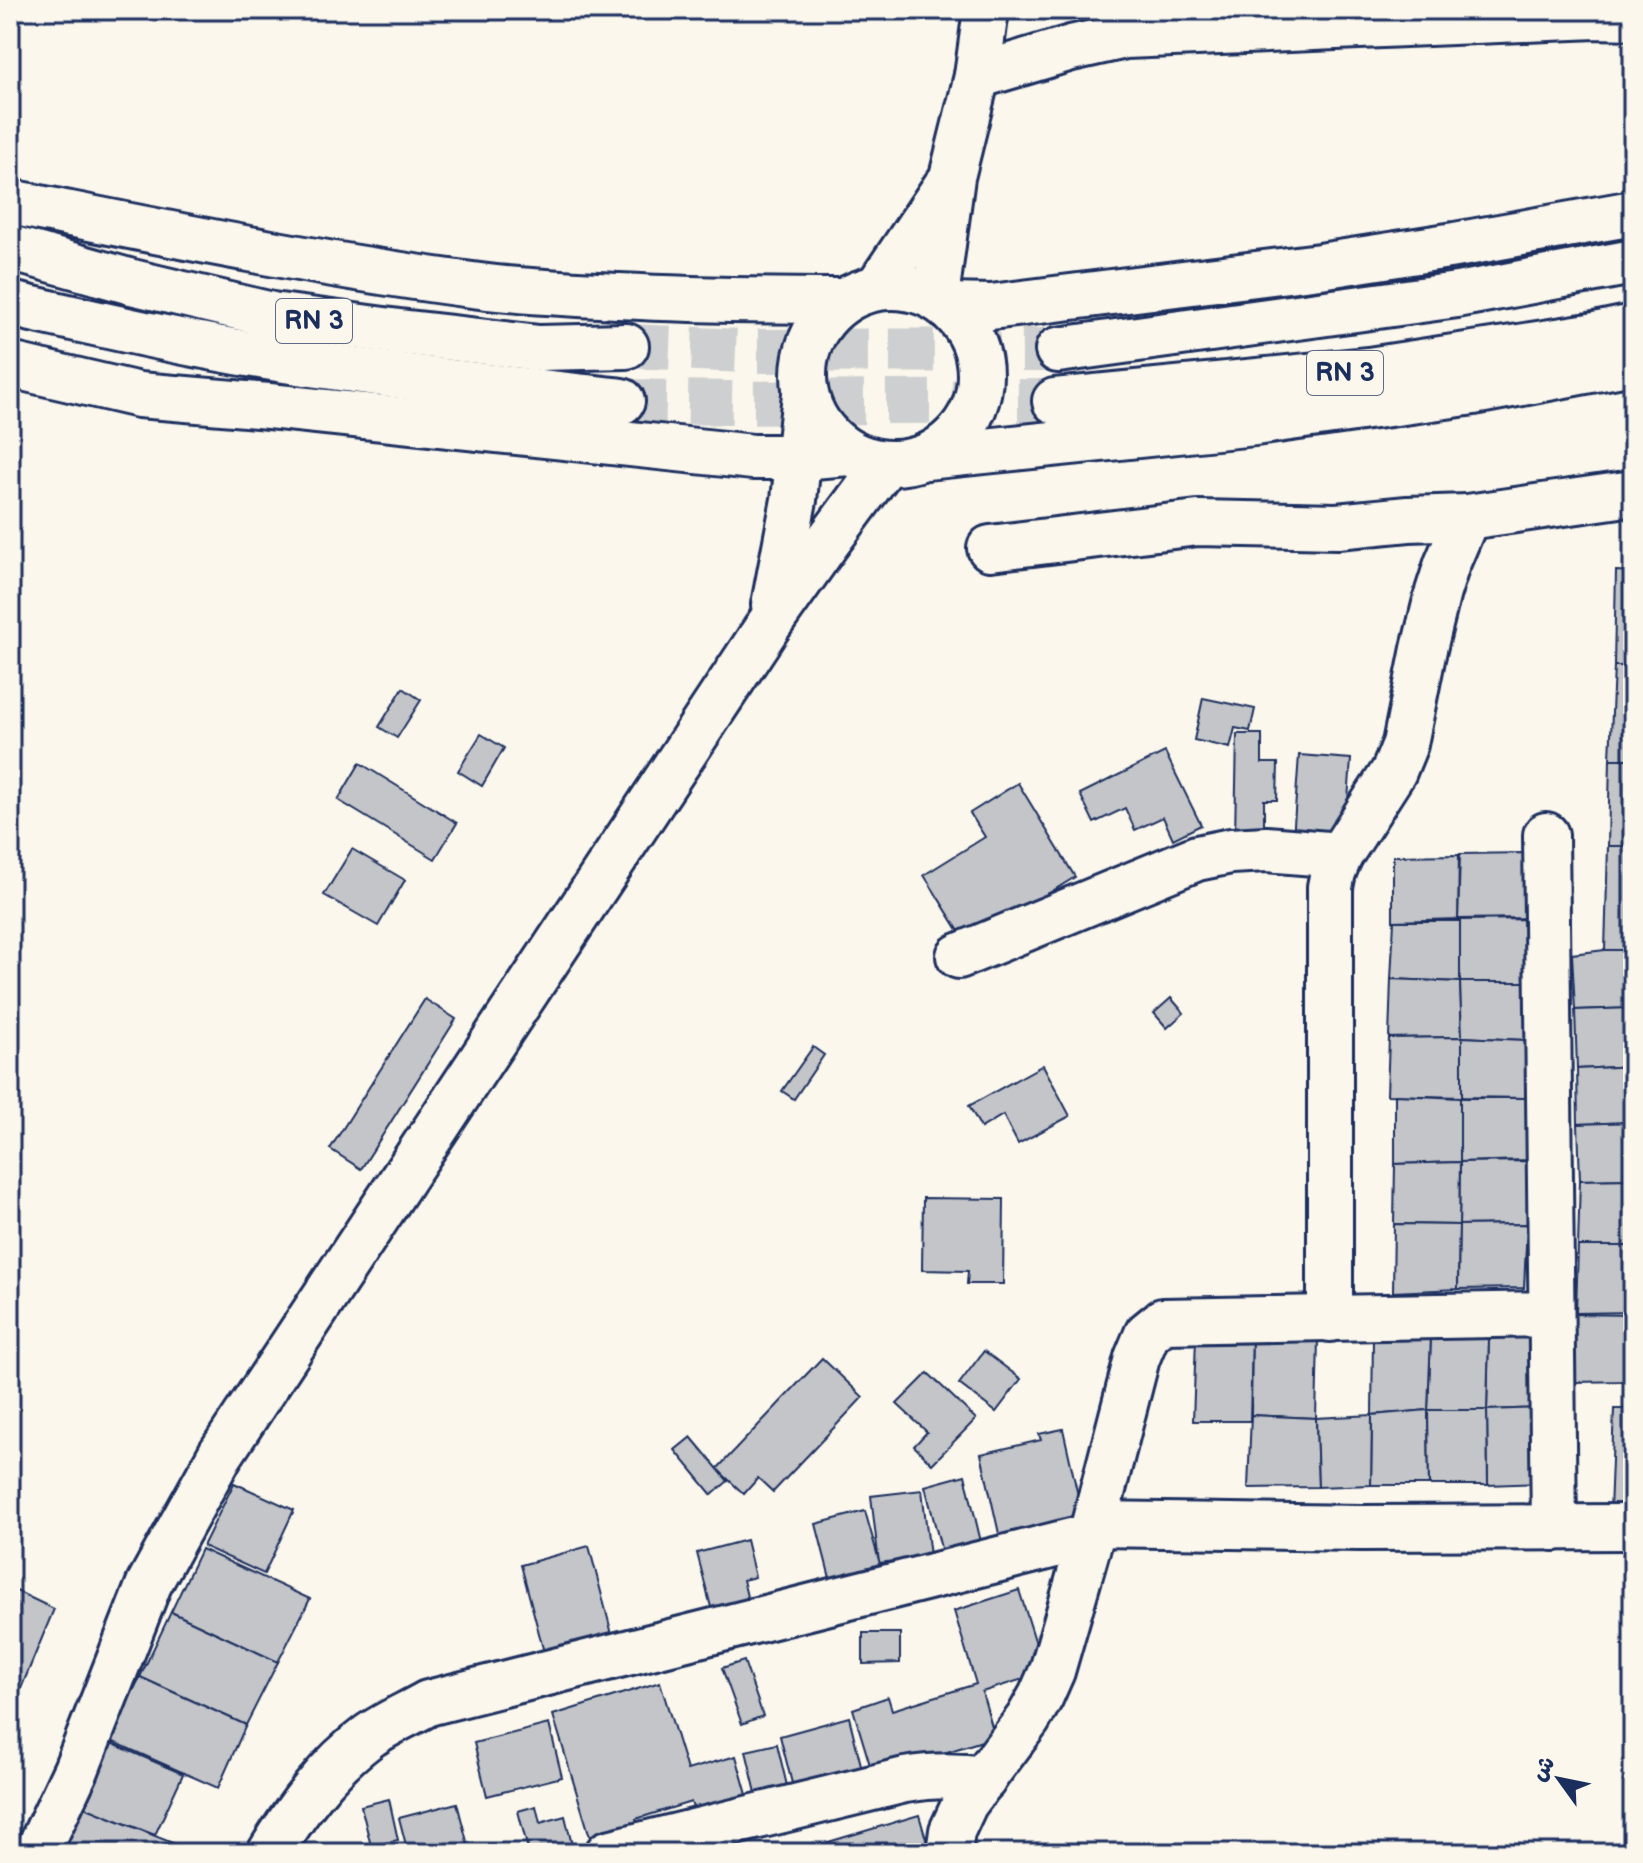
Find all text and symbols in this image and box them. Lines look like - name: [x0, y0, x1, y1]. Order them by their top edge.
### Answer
- road number: RN 3: [276, 299, 352, 343]
- road number: RN 3: [1307, 351, 1383, 395]
- north arrow: [1519, 1739, 1599, 1819]
- text: ش: [1526, 1751, 1561, 1786]

